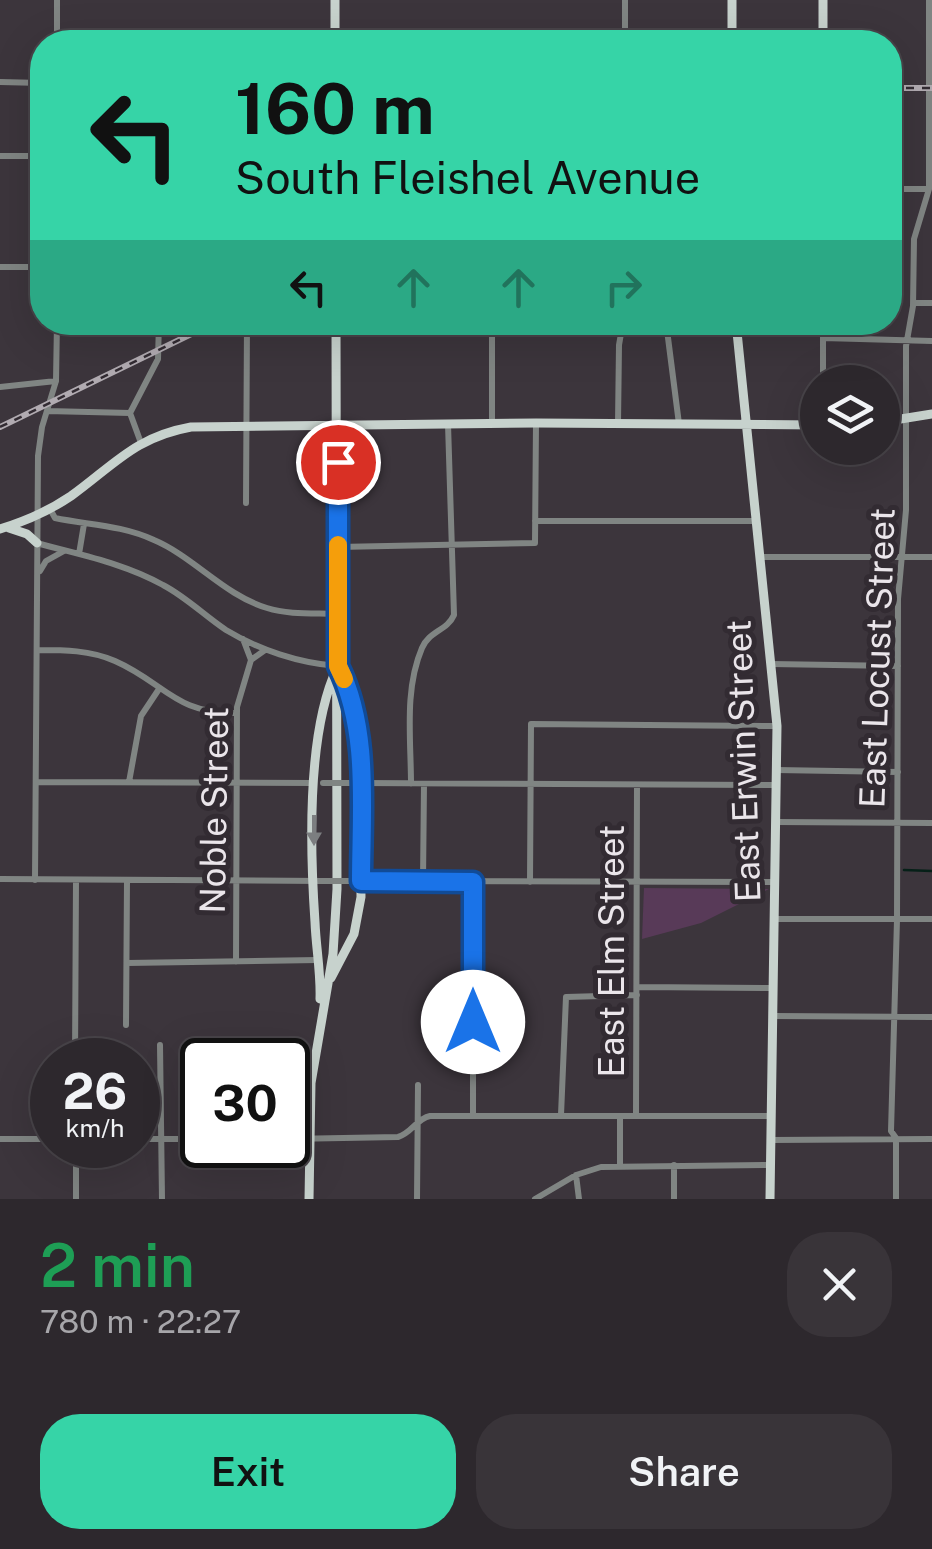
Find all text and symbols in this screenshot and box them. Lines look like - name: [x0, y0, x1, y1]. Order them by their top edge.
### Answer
- text: 160 m: [235, 67, 435, 150]
- icon: left: [70, 70, 200, 200]
- text: South Fleishel Avenue: [235, 151, 700, 204]
- icon: left: [281, 260, 336, 315]
- icon: ahead: [386, 260, 441, 315]
- icon: ahead: [491, 260, 546, 315]
- icon: right: [596, 260, 651, 315]
- map controls: [800, 365, 900, 465]
- button: layers: [800, 365, 900, 465]
- pin: [296, 420, 381, 505]
- icon: arrive: [311, 435, 366, 490]
- street label: East Locust Street: [851, 507, 903, 809]
- street label: East Erwin Street: [718, 619, 768, 903]
- street label: Noble Street: [192, 706, 236, 914]
- one-way arrow: [306, 814, 322, 846]
- street label: East Elm Street: [591, 825, 632, 1077]
- position arrow: [421, 970, 525, 1074]
- speed limit sign: 30: [180, 1038, 310, 1168]
- text: 26: [63, 1061, 127, 1120]
- text: km/h: [66, 1113, 124, 1143]
- text: 2 min: [40, 1230, 195, 1301]
- button: close: [787, 1232, 892, 1337]
- text: 780 m · 22:27: [40, 1303, 241, 1340]
- button: Exit: [40, 1414, 456, 1529]
- button: Share: [476, 1414, 892, 1529]

